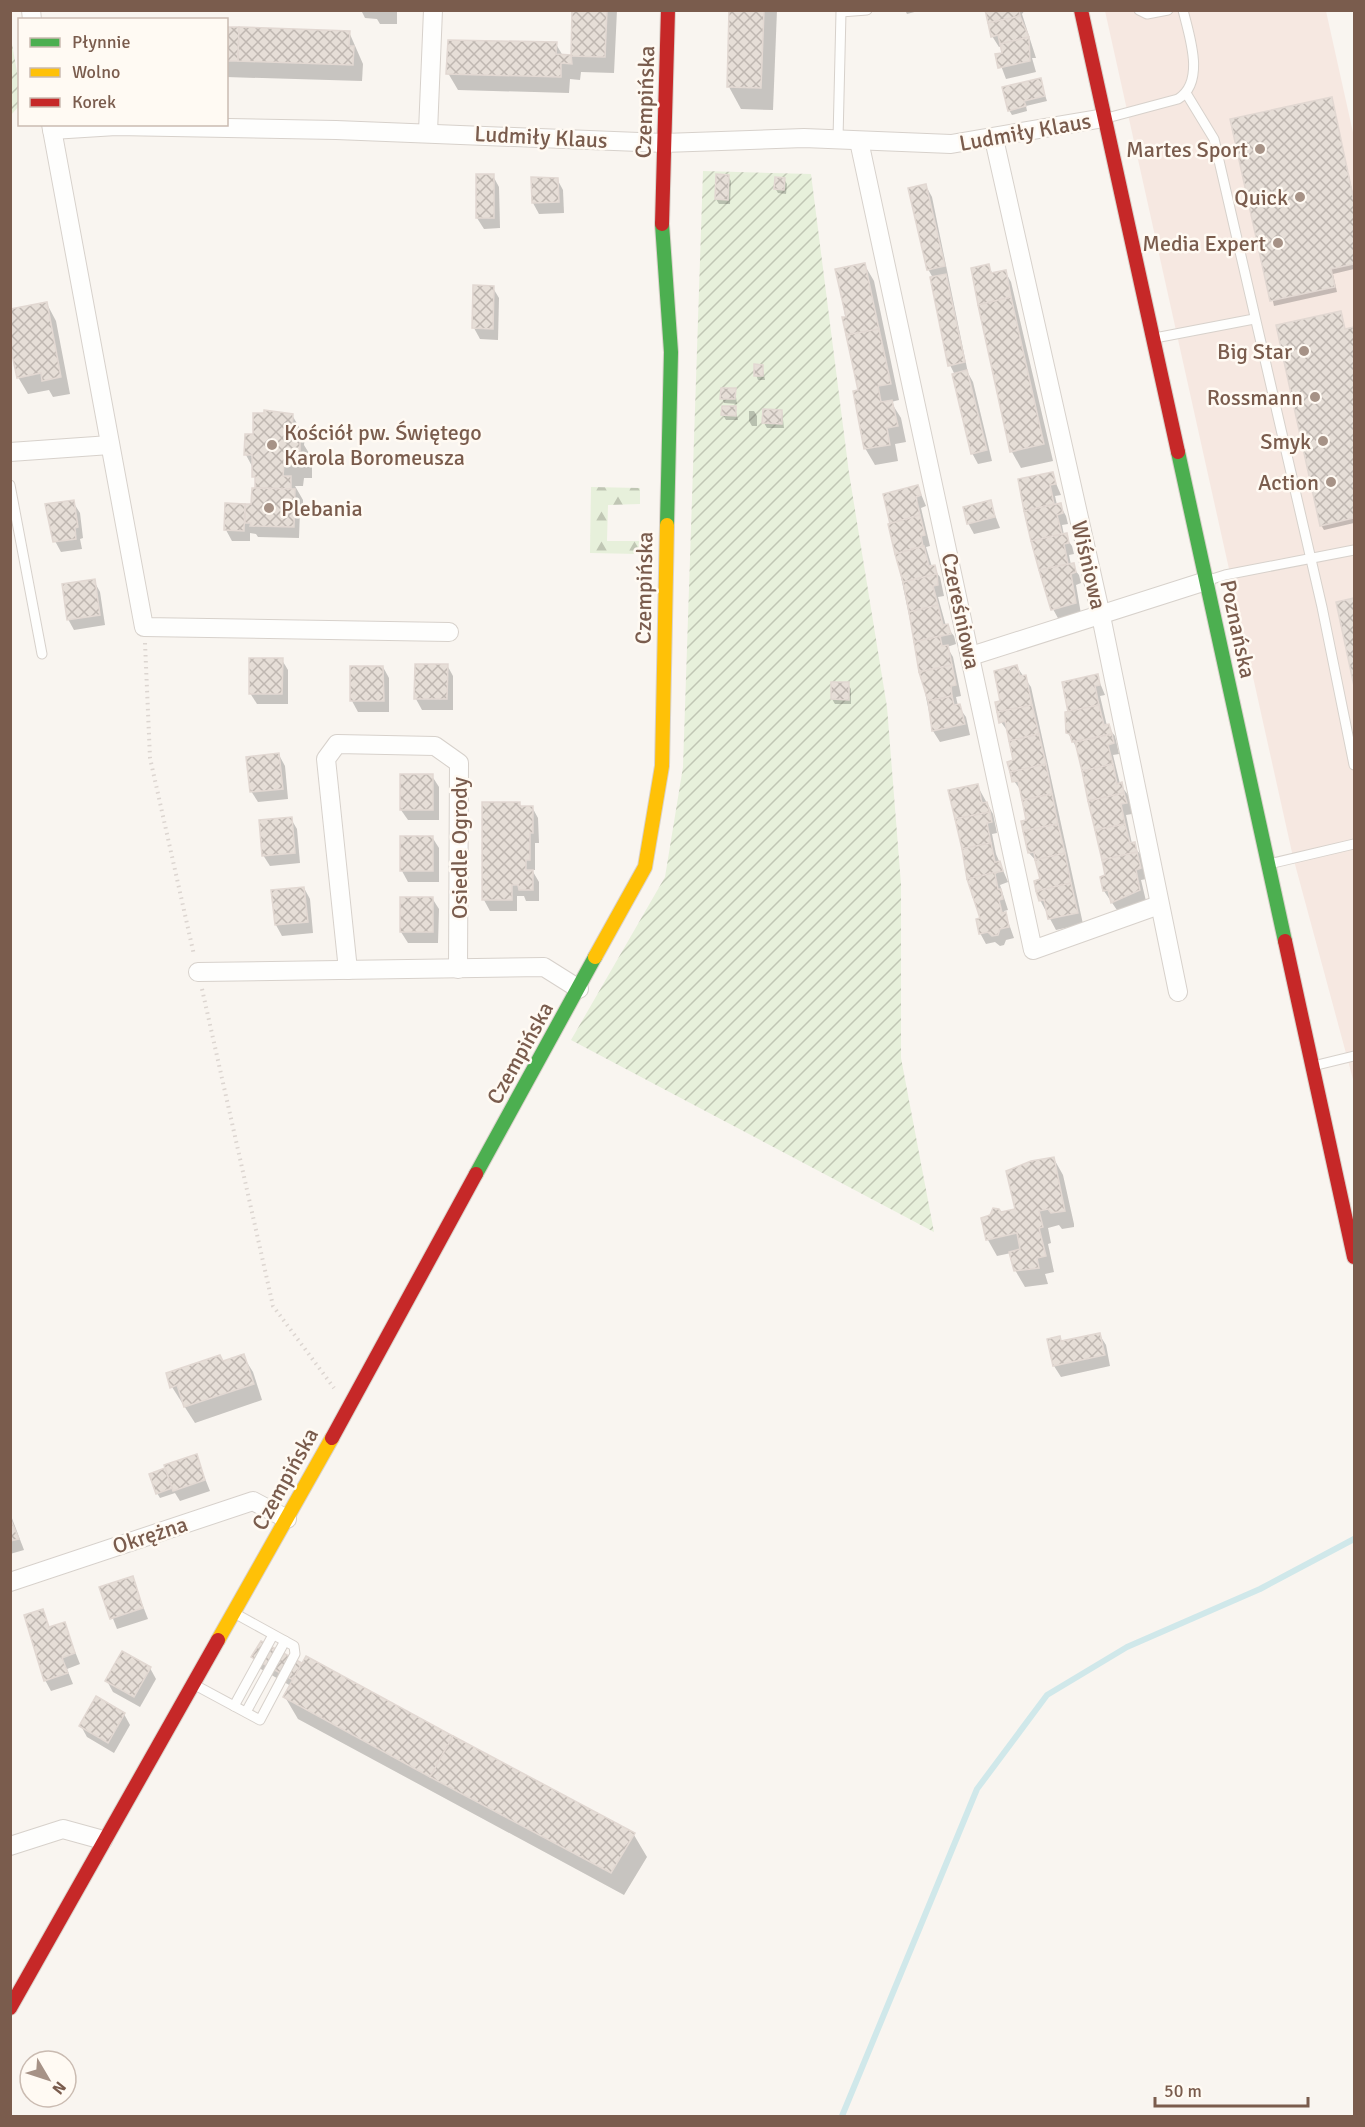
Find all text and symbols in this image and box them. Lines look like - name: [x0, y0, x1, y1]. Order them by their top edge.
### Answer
- legend: [18, 18, 228, 126]
- text: Płynnie: [72, 31, 130, 53]
- street label: Czempińska: [630, 45, 660, 159]
- text: Wolno: [72, 61, 120, 83]
- text: Korek: [72, 91, 116, 113]
- street label: Ludmiły Klaus: [957, 107, 1093, 157]
- street label: Ludmiły Klaus: [474, 120, 608, 154]
- place label: Martes Sport: [1126, 136, 1248, 163]
- marker: Martes Sport: [1253, 142, 1267, 156]
- place label: Quick: [1234, 184, 1288, 211]
- marker: Quick: [1293, 190, 1307, 204]
- place label: Media Expert: [1142, 230, 1266, 257]
- marker: Media Expert: [1271, 236, 1285, 250]
- place label: Big Star: [1217, 338, 1292, 365]
- marker: Big Star: [1297, 344, 1311, 358]
- place label: Rossmann: [1207, 384, 1303, 411]
- marker: Rossmann: [1308, 390, 1322, 404]
- place label: Kościół pw. Świętego Karola Boromeusza: [284, 419, 482, 471]
- place label: Smyk: [1260, 428, 1311, 455]
- marker: Smyk: [1316, 434, 1330, 448]
- marker: Kościół pw. Świętego Karola Boromeusza: [265, 438, 279, 452]
- place label: Action: [1258, 469, 1319, 496]
- marker: Action: [1324, 475, 1338, 489]
- place label: Plebania: [281, 495, 363, 522]
- marker: Plebania: [262, 501, 276, 515]
- street label: Wiśniowa: [1066, 518, 1112, 612]
- street label: Czempińska: [630, 531, 658, 645]
- street label: Czereśniowa: [936, 550, 986, 672]
- street label: Poznańska: [1214, 577, 1262, 681]
- street label: Osiedle Ogrody: [446, 776, 473, 919]
- street label: Czempińska: [481, 997, 559, 1109]
- street label: Czempińska: [246, 1423, 324, 1535]
- street label: Okrężna: [109, 1510, 191, 1560]
- north arrow: [18, 2049, 78, 2109]
- scale bar: [1155, 2070, 1308, 2108]
- text: N: [48, 2077, 70, 2098]
- text: 50 m: [1164, 2080, 1202, 2102]

